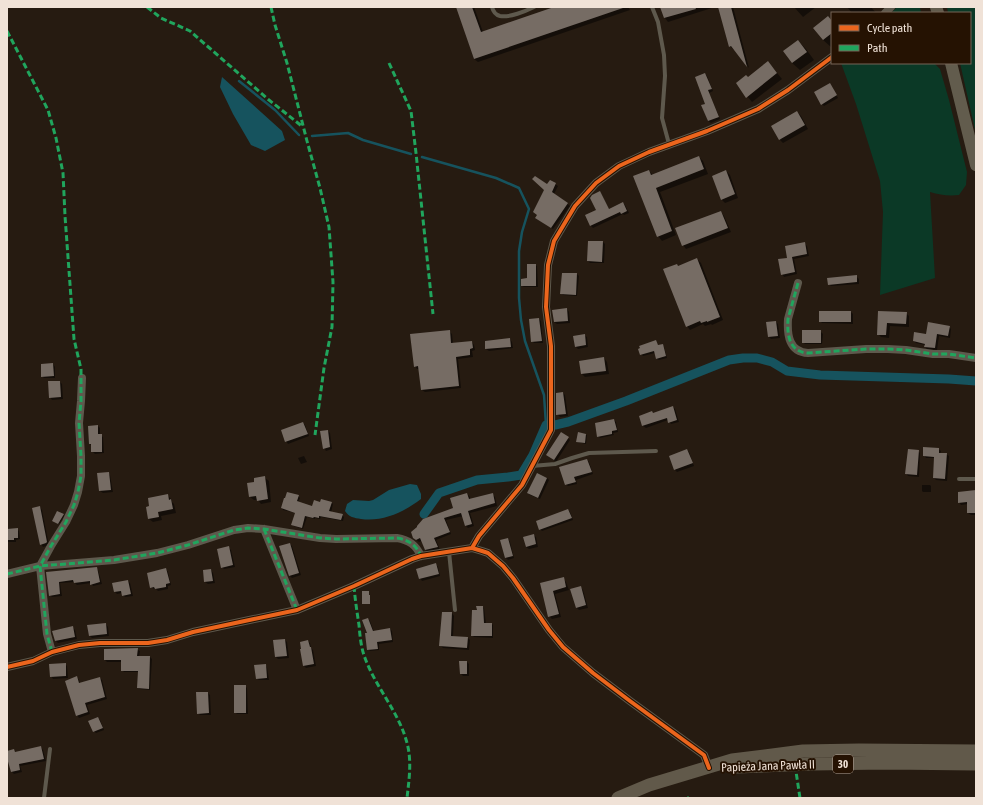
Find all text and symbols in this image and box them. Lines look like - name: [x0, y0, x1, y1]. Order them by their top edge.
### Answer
- legend: [831, 12, 971, 64]
- text: Cycle path: [867, 21, 912, 35]
- text: Path: [867, 41, 888, 55]
- road number: 30: [833, 755, 853, 773]
- street label: Papieża Jana Pawła II: [721, 757, 815, 775]

